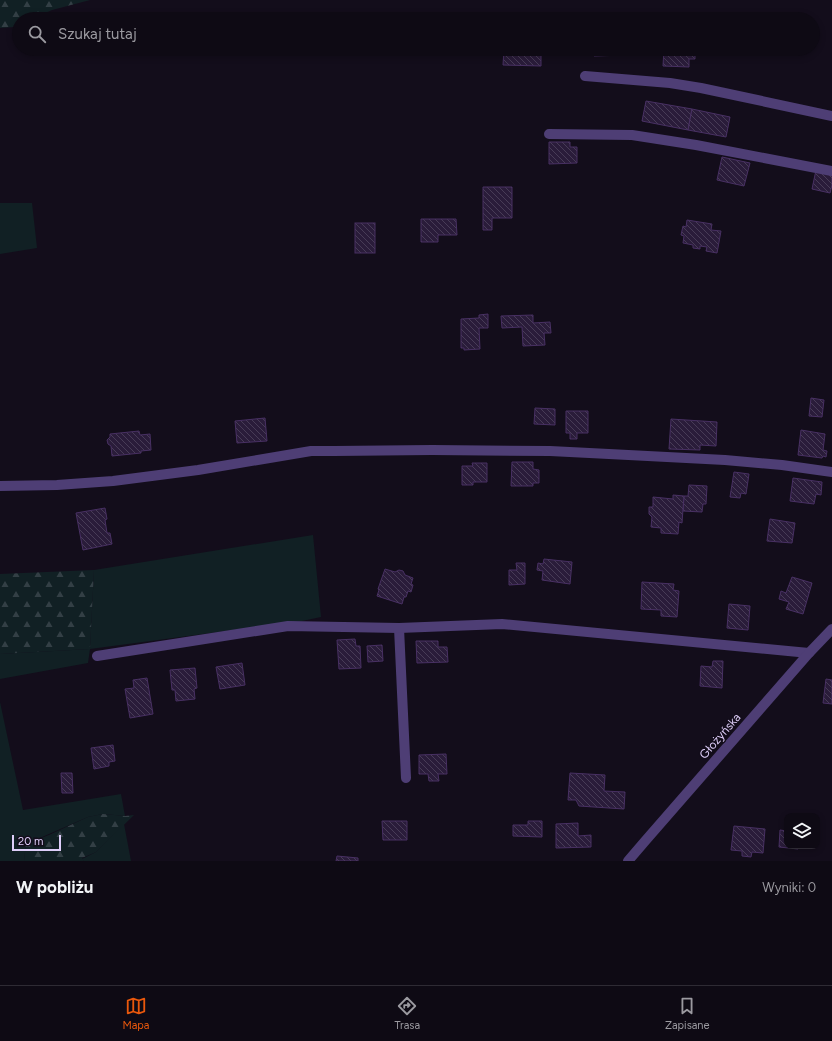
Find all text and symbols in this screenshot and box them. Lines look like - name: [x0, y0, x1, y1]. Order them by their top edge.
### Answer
- search box: [12, 12, 820, 56]
- icon: search: [26, 23, 48, 45]
- text: Szukaj tutaj: [58, 25, 137, 43]
- street label: Głożyńska: [696, 710, 744, 762]
- map controls: [784, 813, 820, 849]
- button: layers: [784, 813, 820, 849]
- scale bar: [12, 833, 61, 852]
- text: 20 m: [18, 835, 43, 848]
- text: W pobliżu: [16, 877, 93, 897]
- text: Wyniki: 0: [762, 880, 816, 895]
- tab: Mapa: [122, 995, 149, 1032]
- tab: Trasa: [394, 995, 420, 1032]
- tab: Zapisane: [665, 995, 710, 1032]

